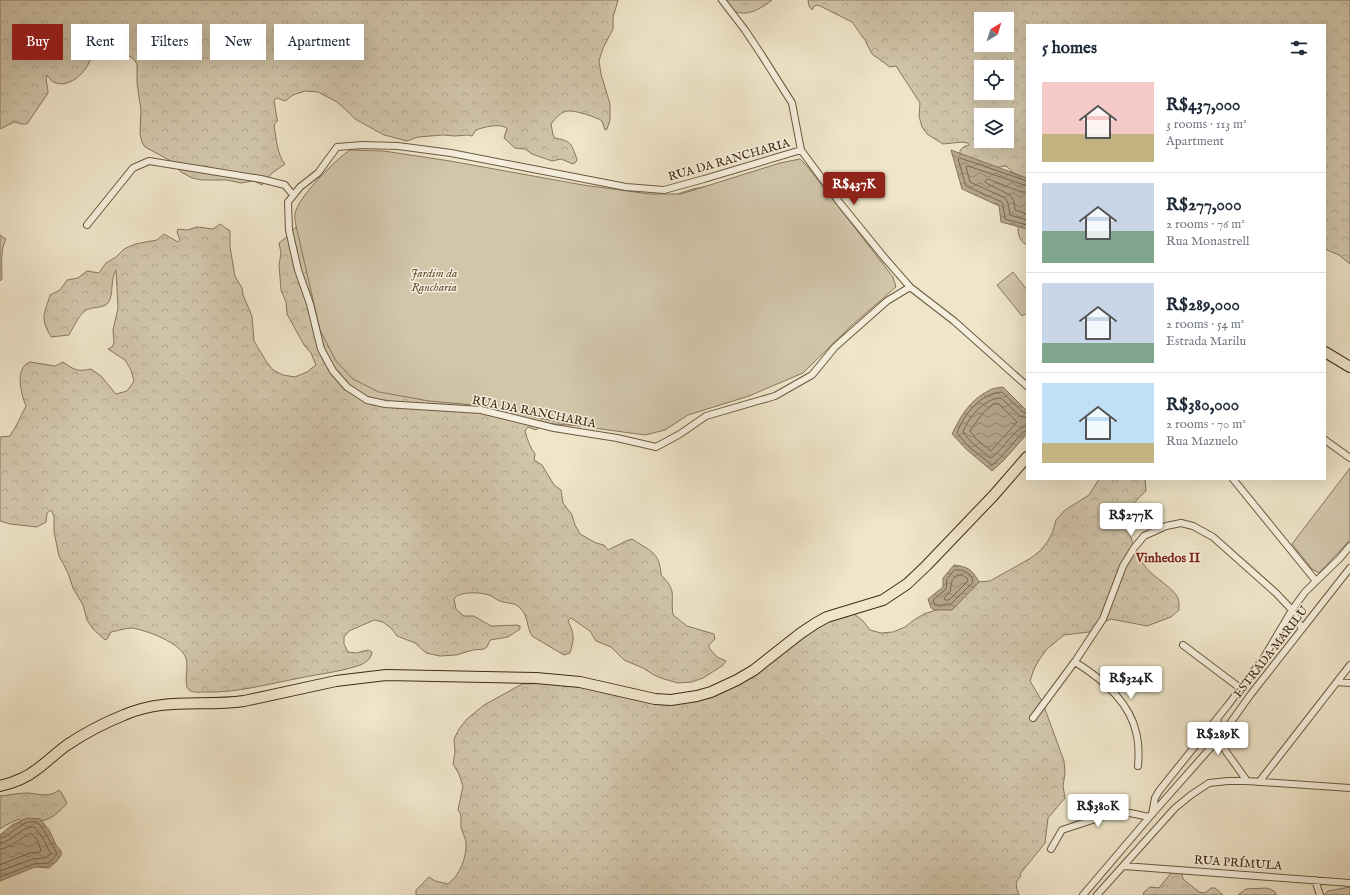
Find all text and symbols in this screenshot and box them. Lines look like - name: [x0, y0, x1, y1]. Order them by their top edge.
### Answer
- north arrow: [974, 12, 1014, 52]
- map controls: [974, 12, 1014, 148]
- chip: Buy: [12, 24, 63, 60]
- chip: Rent: [71, 24, 129, 60]
- chip: Filters: [137, 24, 202, 60]
- chip: New: [210, 24, 266, 60]
- chip: Apartment: [274, 24, 364, 60]
- icon: filters: [1288, 37, 1310, 59]
- text: 5 homes: [1042, 38, 1097, 59]
- button: locate: [974, 60, 1014, 100]
- text: R$437,000: [1166, 95, 1240, 116]
- icon: home: [1074, 98, 1122, 146]
- button: layers: [974, 108, 1014, 148]
- text: 3 rooms · 113 m²: [1166, 116, 1247, 133]
- text: Apartment: [1166, 133, 1224, 150]
- street label: RUA DA RANCHARIA: [666, 135, 792, 185]
- pin: R$437K: [821, 172, 887, 206]
- text: R$437K: [832, 176, 876, 193]
- text: R$277,000: [1166, 195, 1242, 216]
- icon: home: [1074, 199, 1122, 247]
- text: 2 rooms · 76 m²: [1166, 216, 1245, 233]
- text: Rua Monastrell: [1166, 233, 1250, 250]
- park label: Jardim da Rancharia: [411, 266, 457, 295]
- text: R$289,000: [1166, 295, 1240, 316]
- icon: home: [1074, 299, 1122, 347]
- text: 2 rooms · 54 m²: [1166, 316, 1244, 333]
- text: Estrada Marilu: [1166, 333, 1246, 350]
- street label: RUA DA RANCHARIA: [471, 393, 598, 432]
- text: R$380,000: [1166, 395, 1239, 416]
- icon: home: [1074, 399, 1122, 447]
- text: 2 rooms · 70 m²: [1166, 416, 1246, 433]
- text: Rua Mazuelo: [1166, 433, 1238, 450]
- pin: R$277K: [1098, 503, 1164, 537]
- text: R$277K: [1109, 507, 1153, 524]
- district label: Vinhedos II: [1135, 550, 1201, 567]
- street label: ESTRADA MARILU: [1230, 602, 1312, 701]
- pin: R$324K: [1098, 666, 1164, 700]
- text: R$324K: [1109, 670, 1153, 687]
- pin: R$289K: [1185, 722, 1251, 756]
- text: R$289K: [1196, 726, 1240, 743]
- pin: R$380K: [1065, 794, 1131, 828]
- text: R$380K: [1077, 798, 1119, 815]
- street label: RUA PRÍMULA: [1193, 851, 1283, 874]

